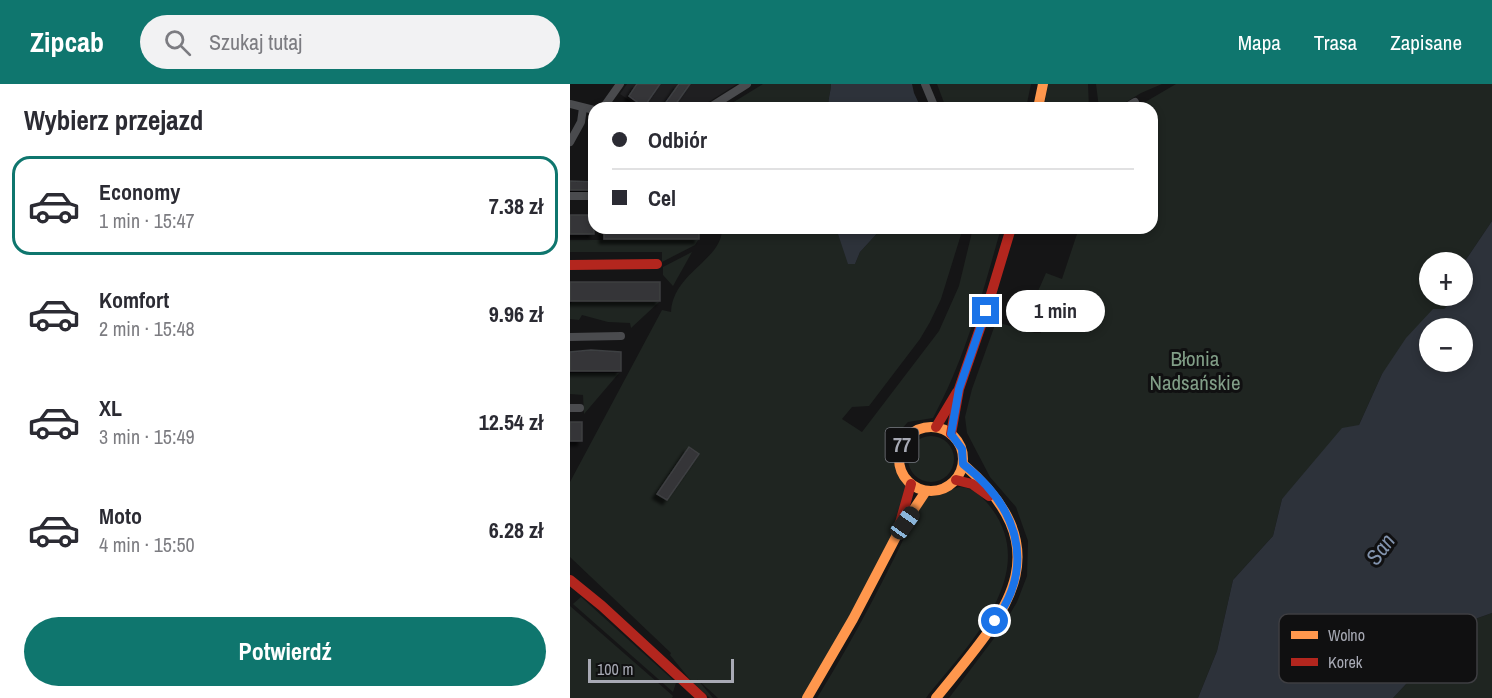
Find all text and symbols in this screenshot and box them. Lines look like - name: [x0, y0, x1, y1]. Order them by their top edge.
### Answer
- search box: [140, 15, 560, 69]
- text: Zipcab: [30, 23, 104, 61]
- icon: search: [161, 26, 194, 59]
- text: Szukaj tutaj: [209, 27, 302, 57]
- text: Mapa: [1238, 28, 1281, 57]
- text: Trasa: [1314, 28, 1357, 57]
- text: Zapisane: [1390, 28, 1462, 57]
- text: Wybierz przejazd: [24, 102, 203, 138]
- text: Odbiór: [648, 125, 707, 155]
- text: Economy: [99, 177, 180, 207]
- icon: car: [27, 179, 81, 233]
- text: Cel: [648, 183, 676, 213]
- text: 7.38 zł: [489, 191, 543, 221]
- text: 1 min · 15:47: [99, 207, 195, 234]
- map controls: [1419, 252, 1473, 372]
- button: +: [1419, 252, 1473, 306]
- text: Komfort: [99, 285, 169, 315]
- icon: car: [27, 287, 81, 341]
- callout: 1 min: [1007, 290, 1106, 332]
- route end: [972, 297, 999, 324]
- text: 1 min: [1034, 297, 1077, 324]
- text: 9.96 zł: [489, 299, 543, 329]
- text: 2 min · 15:48: [99, 315, 195, 342]
- button: −: [1419, 318, 1473, 372]
- park label: Błonia Nadsańskie: [1150, 344, 1240, 397]
- text: XL: [99, 393, 122, 423]
- icon: car: [27, 395, 81, 449]
- text: 12.54 zł: [479, 407, 543, 437]
- text: 3 min · 15:49: [99, 423, 195, 450]
- road number: 77: [886, 428, 918, 462]
- text: Moto: [99, 501, 142, 531]
- icon: car: [27, 503, 81, 557]
- car: [887, 503, 923, 543]
- text: 6.28 zł: [489, 515, 543, 545]
- water label: San: [1358, 527, 1402, 571]
- text: 4 min · 15:50: [99, 531, 195, 558]
- route start: [981, 607, 1008, 634]
- legend: [1279, 614, 1477, 683]
- button: Potwierdź: [24, 617, 546, 686]
- text: Wolno: [1328, 624, 1365, 646]
- text: Korek: [1328, 651, 1363, 673]
- scale bar: [588, 656, 734, 684]
- text: 100 m: [597, 658, 633, 680]

